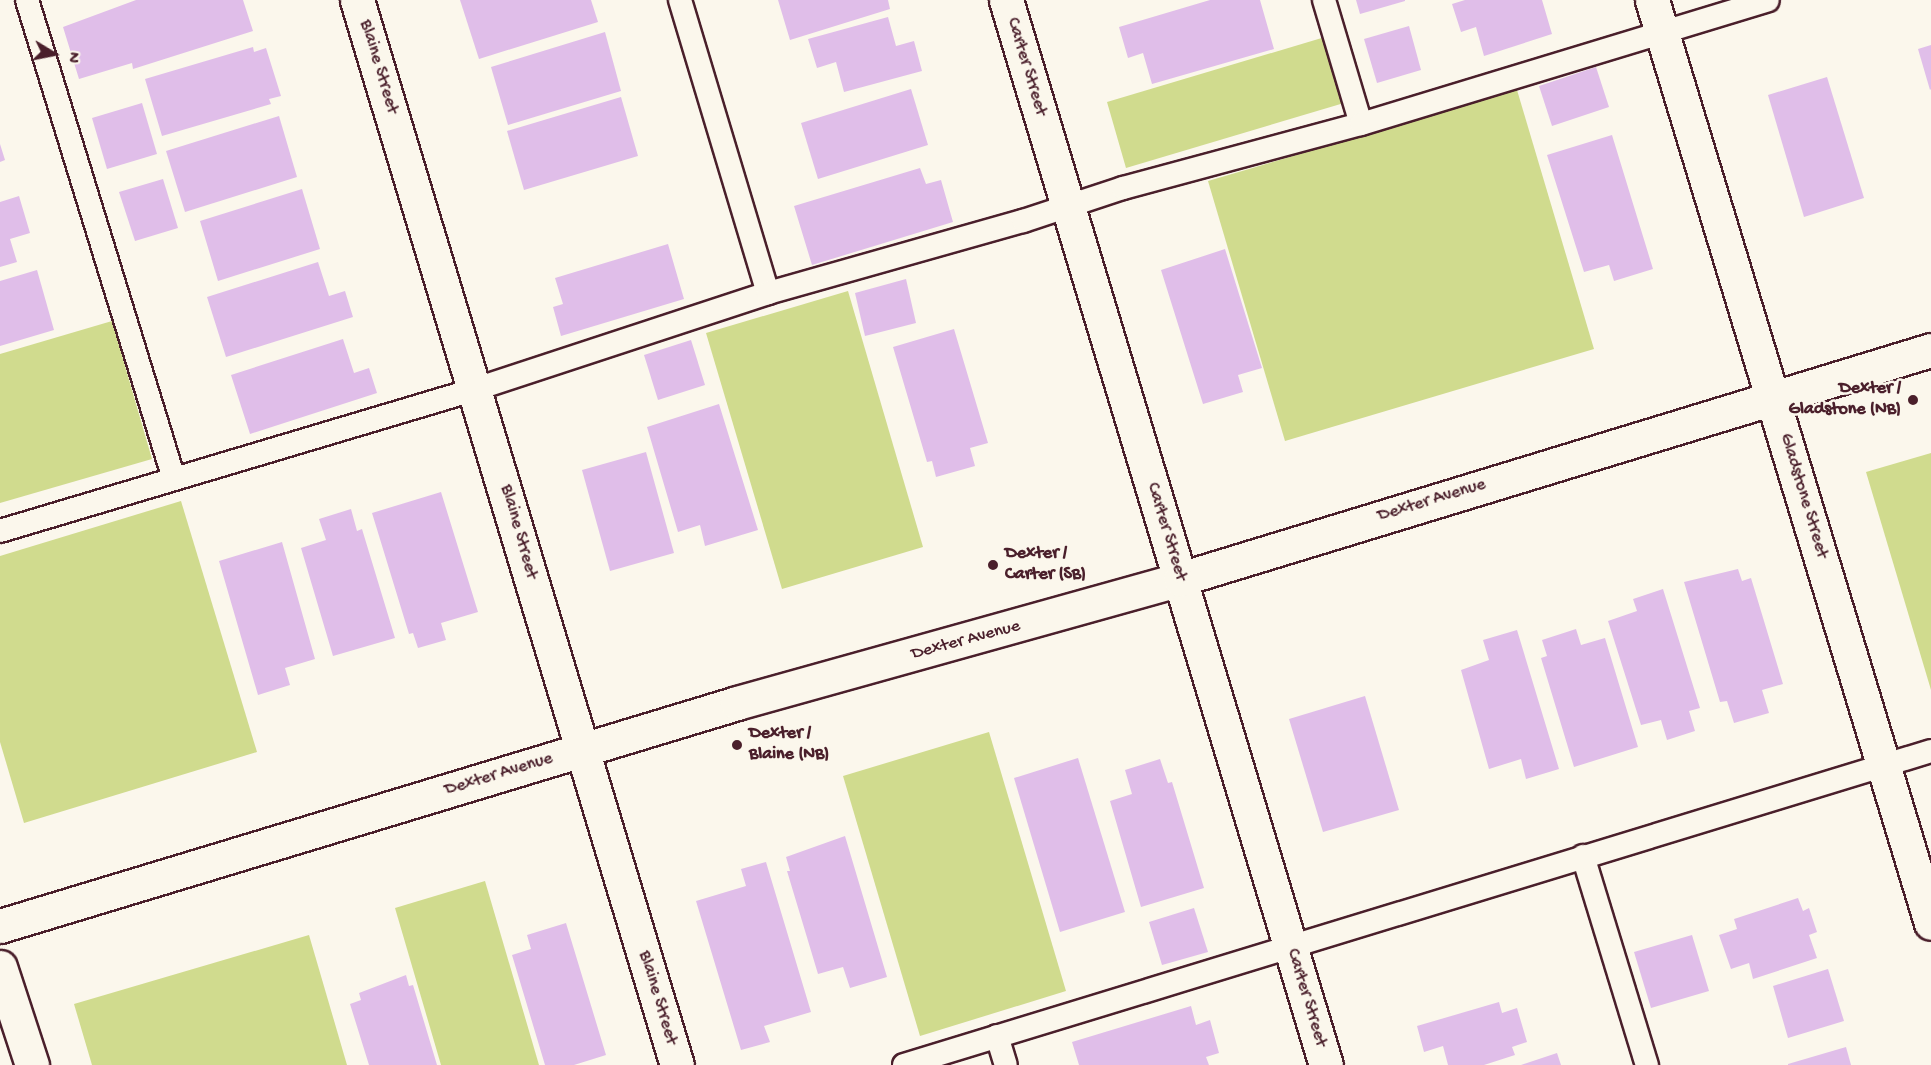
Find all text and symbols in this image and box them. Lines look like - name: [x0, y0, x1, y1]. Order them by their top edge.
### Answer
- street label: Carter Street: [1001, 15, 1051, 119]
- street label: Blaine Street: [353, 17, 403, 117]
- north arrow: [24, 24, 84, 84]
- text: N: [62, 50, 82, 64]
- place label: Dexter / Gladstone (NB): [1789, 379, 1901, 422]
- marker: Dexter / Gladstone (NB): [1906, 393, 1920, 407]
- street label: Gladstone Street: [1774, 431, 1832, 561]
- street label: Dexter Avenue: [1375, 474, 1489, 528]
- street label: Carter Street: [1141, 480, 1191, 584]
- street label: Blaine Street: [494, 482, 542, 582]
- place label: Dexter / Carter (SB): [1005, 544, 1086, 586]
- marker: Dexter / Carter (SB): [986, 558, 1000, 572]
- street label: Dexter Avenue: [909, 616, 1023, 666]
- place label: Dexter / Blaine (NB): [749, 724, 829, 766]
- marker: Dexter / Blaine (NB): [730, 738, 744, 752]
- street label: Dexter Avenue: [442, 748, 556, 802]
- street label: Carter Street: [1281, 946, 1331, 1050]
- street label: Blaine Street: [632, 948, 682, 1048]

